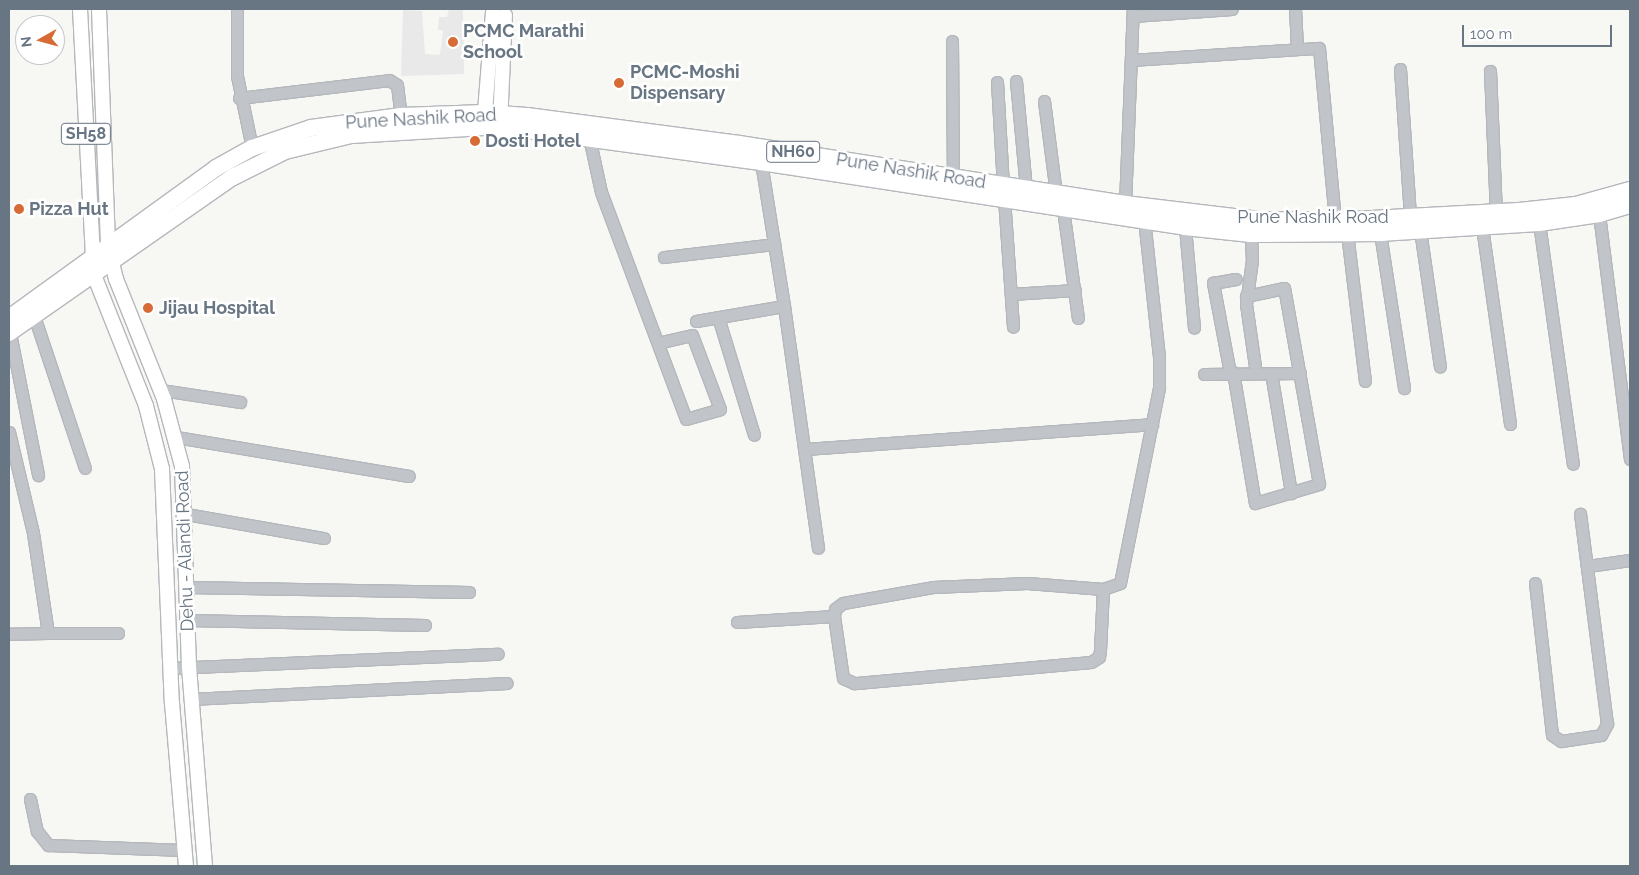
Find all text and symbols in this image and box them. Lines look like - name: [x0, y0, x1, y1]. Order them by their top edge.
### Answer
- north arrow: [15, 15, 65, 65]
- scale bar: [1464, 15, 1614, 47]
- place label: PCMC Marathi School: [463, 21, 584, 64]
- text: 100 m: [1470, 25, 1512, 43]
- text: N: [18, 35, 35, 48]
- marker: PCMC Marathi School: [447, 36, 459, 48]
- place label: PCMC-Moshi Dispensary: [630, 62, 740, 104]
- marker: PCMC-Moshi Dispensary: [612, 76, 626, 90]
- street label: Pune Nashik Road: [345, 104, 497, 134]
- road number: SH58: [60, 120, 112, 148]
- place label: Dosti Hotel: [485, 130, 581, 152]
- marker: Dosti Hotel: [469, 135, 481, 147]
- road number: NH60: [766, 138, 820, 166]
- street label: Pune Nashik Road: [834, 148, 988, 194]
- place label: Pizza Hut: [29, 198, 109, 220]
- marker: Pizza Hut: [13, 203, 25, 215]
- street label: Pune Nashik Road: [1237, 206, 1389, 228]
- place label: Jijau Hospital: [159, 297, 275, 319]
- marker: Jijau Hospital: [141, 301, 155, 315]
- street label: Dehu - Alandi Road: [171, 470, 199, 632]

